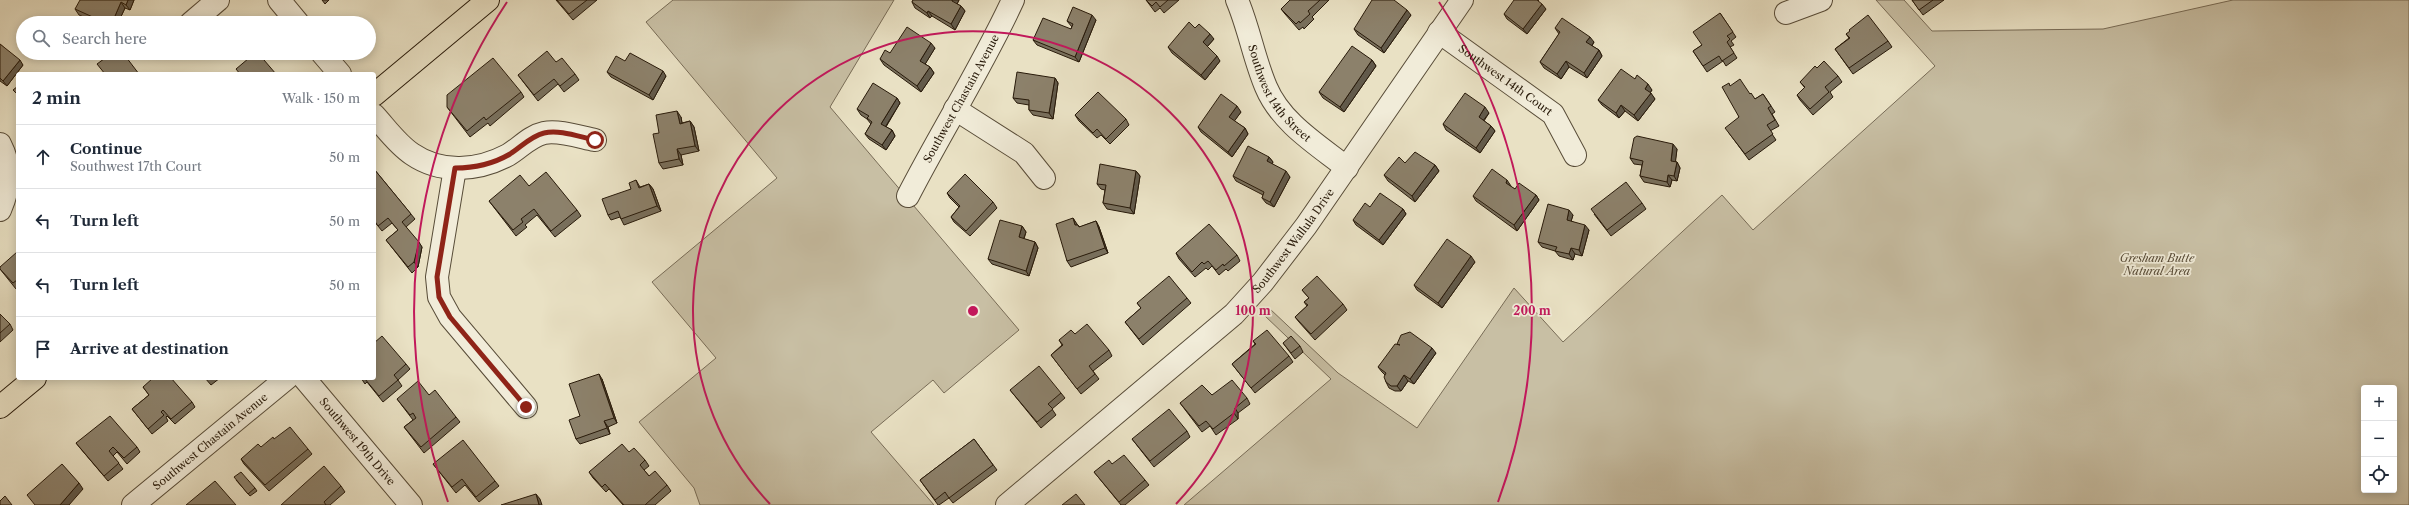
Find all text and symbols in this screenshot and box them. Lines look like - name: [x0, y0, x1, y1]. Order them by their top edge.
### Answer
- search box: [16, 16, 376, 60]
- icon: search: [30, 27, 52, 49]
- text: Search here: [62, 29, 147, 48]
- street label: Southwest Chastain Avenue: [920, 32, 1002, 165]
- street label: Southwest 14th Court: [1456, 41, 1555, 118]
- street label: Southwest 14th Street: [1245, 43, 1314, 145]
- text: 2 min: [32, 88, 81, 108]
- text: Walk · 150 m: [282, 90, 360, 106]
- route start: [586, 131, 604, 149]
- text: Continue: [70, 139, 142, 158]
- icon: ahead: [32, 146, 54, 168]
- text: 50 m: [329, 149, 360, 165]
- text: Southwest 17th Court: [70, 158, 202, 174]
- street label: Southwest Wallula Drive: [1249, 186, 1337, 296]
- icon: left: [32, 210, 54, 232]
- text: Turn left: [70, 211, 139, 230]
- text: 50 m: [329, 213, 360, 229]
- park label: Gresham Butte Natural Area: [2120, 251, 2195, 278]
- icon: left: [32, 274, 54, 296]
- text: Turn left: [70, 275, 139, 294]
- text: 50 m: [329, 277, 360, 293]
- text: 100 m: [1235, 303, 1271, 318]
- text: 200 m: [1513, 303, 1551, 318]
- centre of rings: [966, 304, 980, 318]
- icon: arrive: [32, 338, 54, 360]
- text: Arrive at destination: [70, 339, 229, 358]
- map controls: [2361, 385, 2397, 493]
- button: +: [2361, 385, 2397, 421]
- street label: Southwest Chastain Avenue: [150, 390, 270, 493]
- street label: Southwest 19th Drive: [316, 395, 398, 488]
- route end: [517, 398, 535, 416]
- button: −: [2361, 421, 2397, 457]
- button: locate: [2361, 457, 2397, 493]

